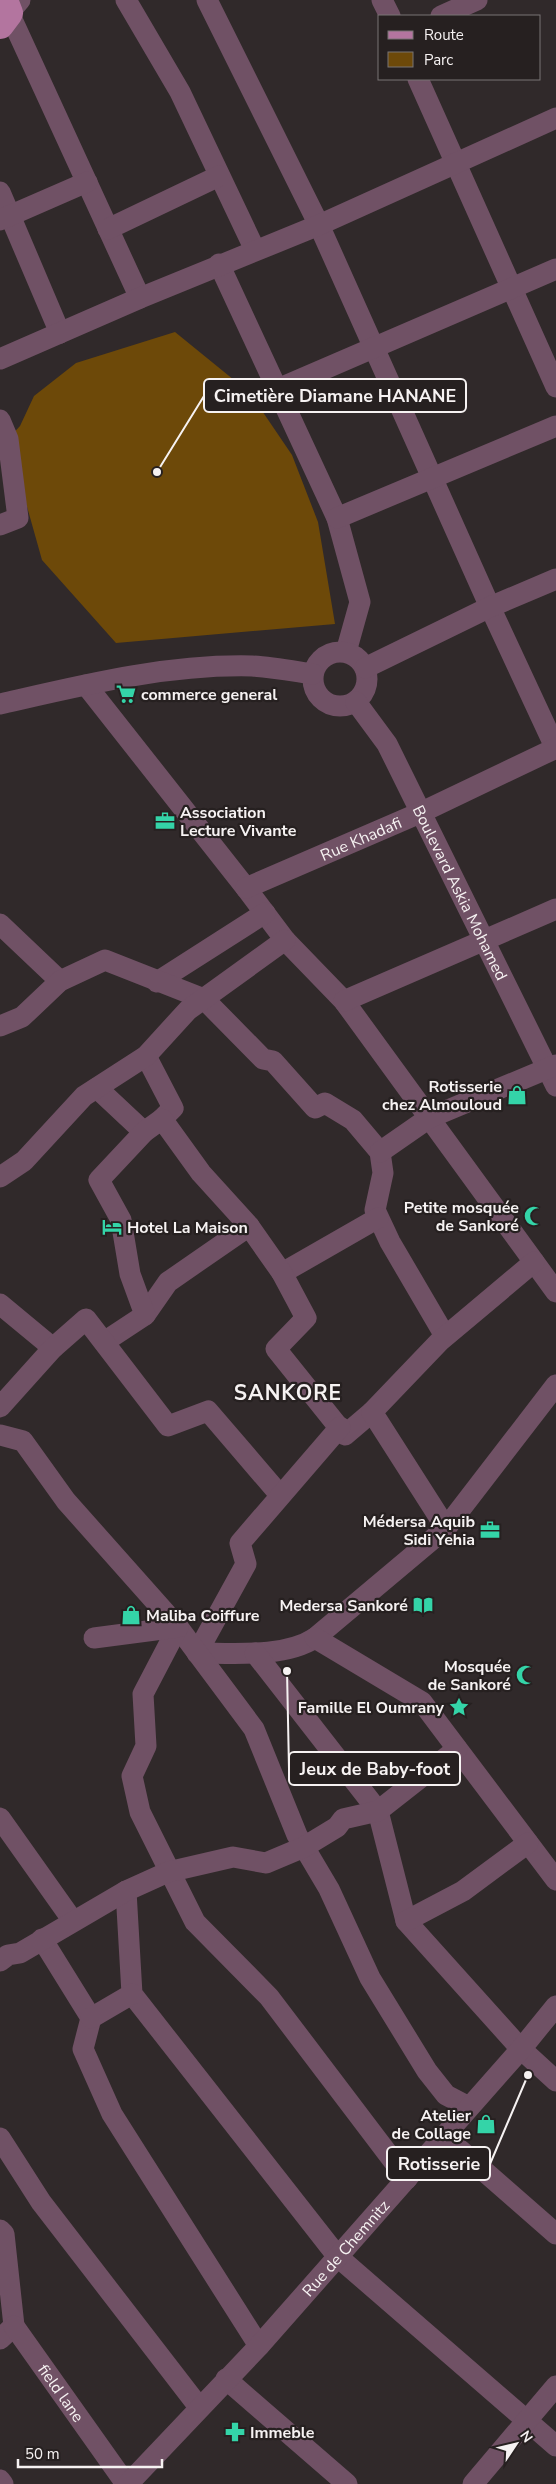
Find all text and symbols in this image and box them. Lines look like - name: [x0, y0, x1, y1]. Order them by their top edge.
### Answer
- legend: [378, 15, 541, 80]
- text: Route: [424, 25, 464, 45]
- text: Parc: [424, 50, 453, 70]
- callout: Cimetière Diamane HANANE: [204, 379, 466, 412]
- text: Cimetière Diamane HANANE: [214, 384, 456, 408]
- supermarket icon: commerce general: [115, 683, 137, 705]
- place label: commerce general: [141, 684, 277, 706]
- place label: Association Lecture Vivante: [180, 802, 297, 842]
- street label: Boulevard Askia Mohamed: [407, 802, 512, 984]
- office icon: Association Lecture Vivante: [154, 810, 176, 832]
- street label: Rue Khadafi: [317, 812, 405, 867]
- place label: Rotisserie chez Almouloud: [382, 1076, 502, 1116]
- shop icon: Rotisserie chez Almouloud: [506, 1084, 528, 1106]
- place label: Petite mosquée de Sankoré: [404, 1197, 519, 1237]
- mosque icon: Petite mosquée de Sankoré: [523, 1205, 545, 1227]
- hotel icon: Hotel La Maison: [101, 1216, 123, 1238]
- place label: Hotel La Maison: [127, 1217, 248, 1239]
- district label: SANKORE: [234, 1379, 342, 1407]
- place label: Médersa Aquib Sidi Yehia: [363, 1511, 475, 1551]
- office icon: Médersa Aquib Sidi Yehia: [479, 1519, 501, 1541]
- library icon: Medersa Sankoré: [412, 1594, 434, 1616]
- place label: Medersa Sankoré: [279, 1595, 408, 1617]
- shop icon: Maliba Coiffure: [120, 1604, 142, 1626]
- place label: Maliba Coiffure: [146, 1605, 260, 1627]
- place label: Mosquée de Sankoré: [428, 1656, 511, 1696]
- mosque icon: Mosquée de Sankoré: [515, 1664, 537, 1686]
- place icon: Famille El Oumrany: [448, 1696, 470, 1718]
- place label: Famille El Oumrany: [298, 1697, 445, 1719]
- callout: Jeux de Baby-foot: [289, 1752, 460, 1785]
- text: Jeux de Baby-foot: [299, 1757, 450, 1781]
- place label: Atelier de Collage: [392, 2105, 472, 2145]
- shop icon: Atelier de Collage: [475, 2113, 497, 2135]
- callout: Rotisserie: [387, 2147, 490, 2180]
- text: Rotisserie: [398, 2152, 481, 2176]
- street label: Rue de Chemnitz: [298, 2196, 395, 2302]
- street label: field lane: [32, 2360, 89, 2427]
- north arrow: [491, 2419, 541, 2469]
- pharmacy icon: Immeble: [224, 2421, 246, 2443]
- place label: Immeble: [250, 2422, 315, 2444]
- text: N: [515, 2427, 537, 2447]
- scale bar: [18, 2436, 161, 2468]
- text: 50 m: [25, 2444, 60, 2464]

